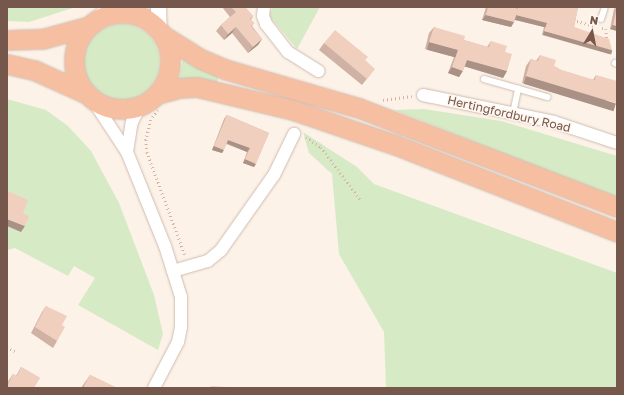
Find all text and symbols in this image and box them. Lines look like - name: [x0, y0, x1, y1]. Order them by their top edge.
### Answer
- north arrow: [572, 12, 612, 52]
- text: N: [589, 13, 599, 27]
- street label: Hertingfordbury Road: [446, 93, 572, 135]

